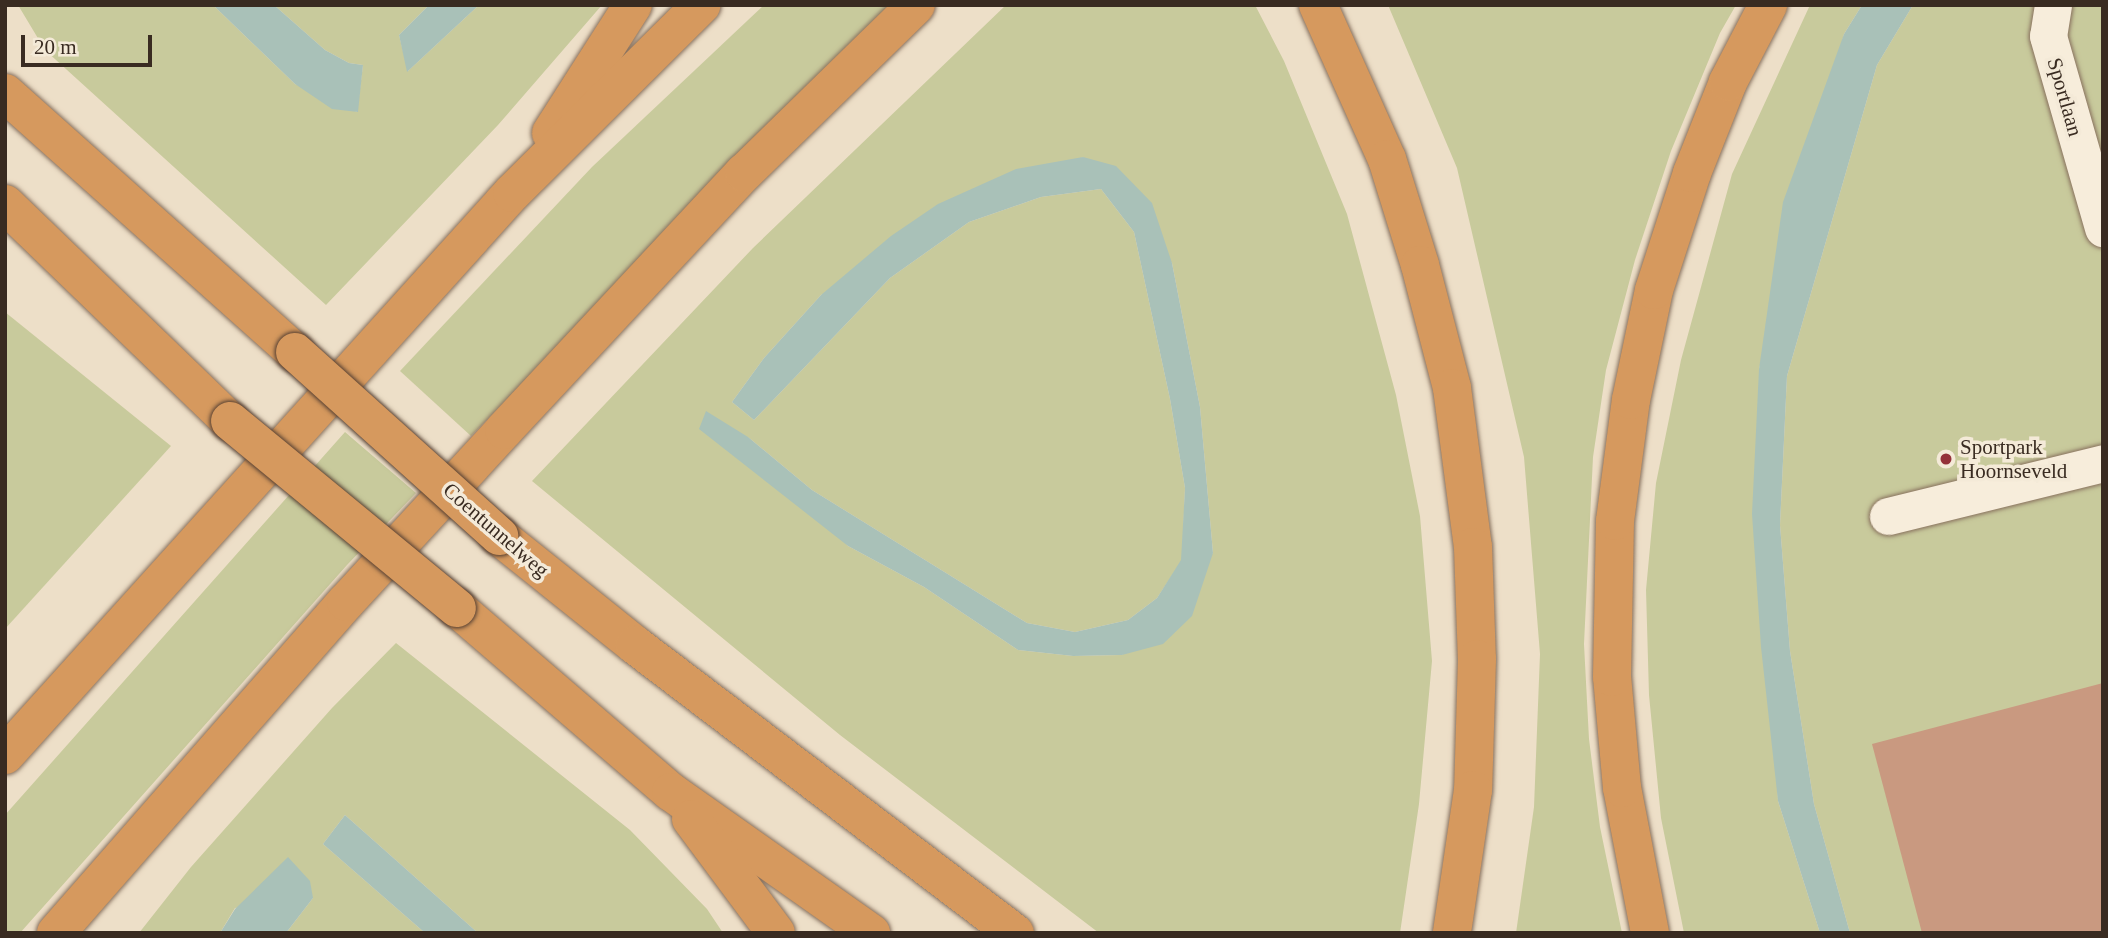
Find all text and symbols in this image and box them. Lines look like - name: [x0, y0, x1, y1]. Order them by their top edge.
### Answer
- scale bar: [24, 21, 156, 65]
- text: 20 m: [34, 35, 77, 59]
- street label: Sportlaan: [2042, 55, 2088, 139]
- place label: Sportpark Hoornseveld: [1960, 434, 2067, 484]
- marker: Sportpark Hoornseveld: [1938, 451, 1954, 467]
- street label: Coentunnelweg: [438, 477, 554, 583]

